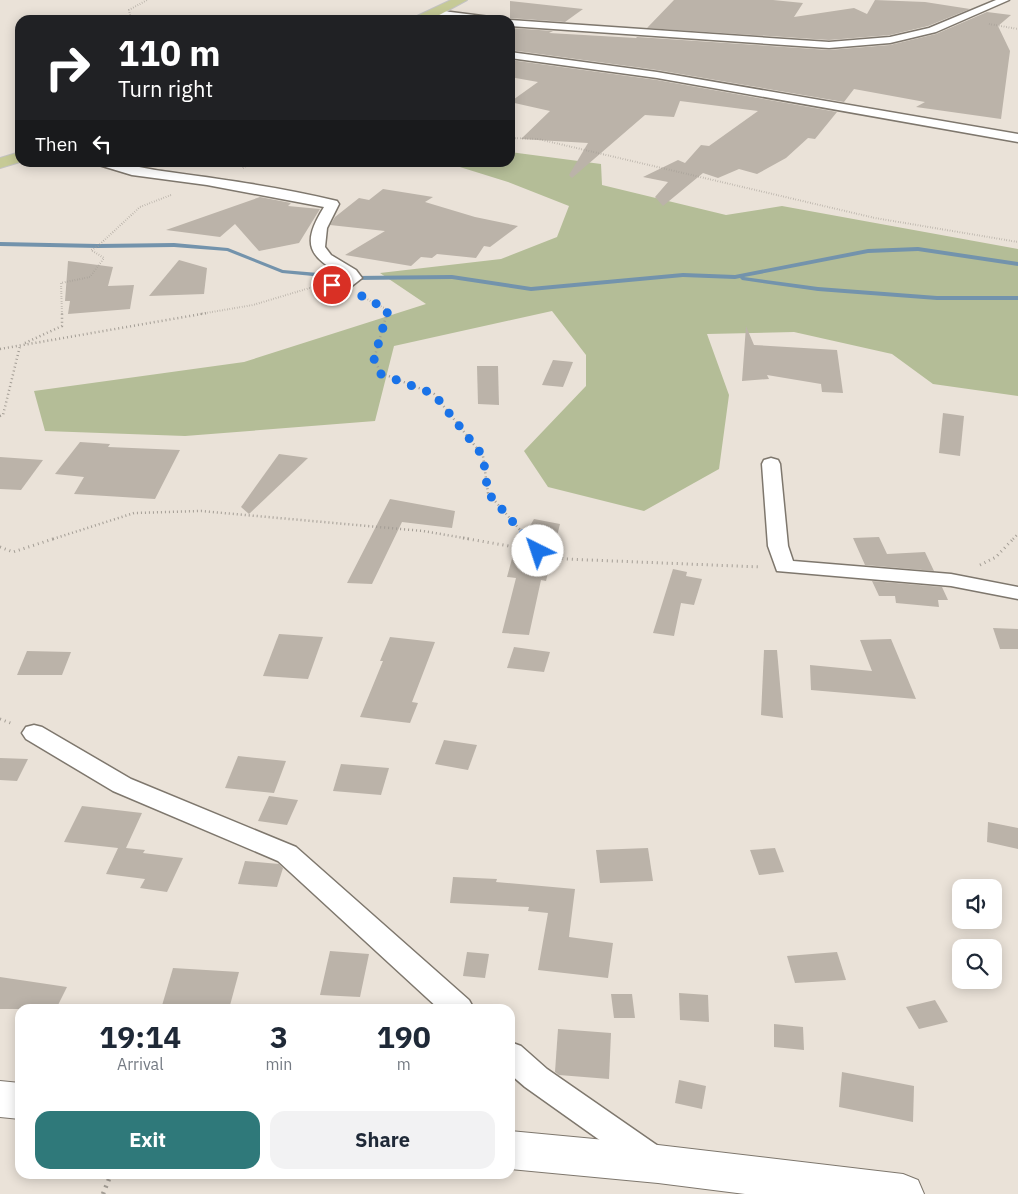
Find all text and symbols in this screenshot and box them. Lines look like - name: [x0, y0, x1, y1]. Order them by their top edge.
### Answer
- text: 110 m: [118, 30, 221, 76]
- icon: right: [35, 35, 100, 100]
- text: Turn right: [118, 74, 213, 103]
- icon: left: [88, 130, 116, 158]
- text: Then: [35, 132, 78, 156]
- pin: [311, 264, 353, 306]
- icon: arrive: [318, 271, 346, 299]
- position arrow: [511, 524, 563, 576]
- map controls: [952, 879, 1002, 989]
- button: sound: [952, 879, 1002, 929]
- button: search: [952, 939, 1002, 989]
- text: 19:14: [99, 1017, 181, 1056]
- text: 3: [270, 1017, 288, 1056]
- text: 190: [377, 1017, 431, 1056]
- text: Arrival: [117, 1054, 164, 1074]
- text: min: [265, 1054, 292, 1074]
- text: m: [397, 1054, 411, 1074]
- button: Exit: [35, 1111, 260, 1169]
- button: Share: [270, 1111, 495, 1169]

